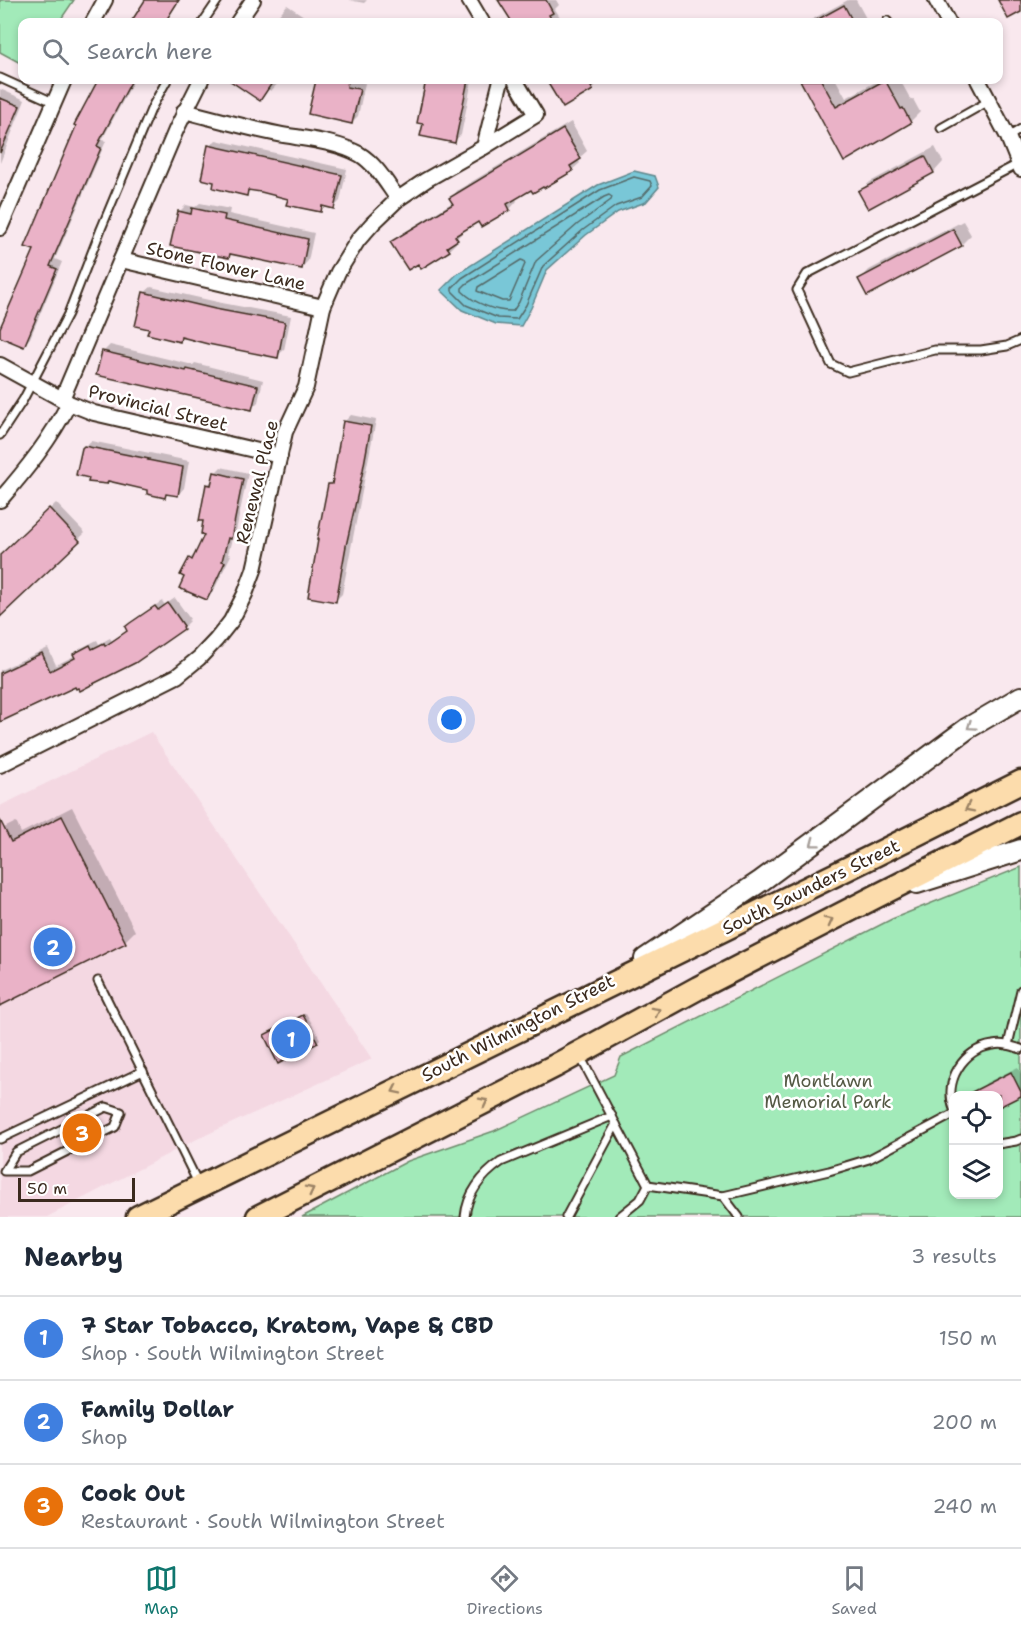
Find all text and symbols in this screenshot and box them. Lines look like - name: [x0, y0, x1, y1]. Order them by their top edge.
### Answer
- search box: [18, 18, 1003, 84]
- icon: search: [39, 35, 72, 68]
- text: Search here: [87, 37, 213, 66]
- street label: Stone Flower Lane: [144, 236, 308, 296]
- street label: Provincial Street: [86, 379, 230, 437]
- street label: Renewal Place: [230, 418, 284, 546]
- your location: [437, 705, 466, 734]
- one-way arrow: [966, 719, 977, 730]
- one-way arrow: [964, 801, 975, 813]
- street label: South Saunders Street: [718, 833, 904, 940]
- one-way arrow: [810, 835, 821, 846]
- one-way arrow: [823, 917, 833, 928]
- pin: 2: [34, 924, 72, 970]
- street label: South Wilmington Street: [417, 969, 619, 1087]
- one-way arrow: [650, 1007, 660, 1018]
- pin: 1: [272, 1016, 310, 1062]
- park label: Montlawn Memorial Park: [764, 1069, 892, 1114]
- one-way arrow: [392, 1083, 403, 1094]
- map controls: [949, 1091, 1003, 1199]
- button: locate: [949, 1091, 1003, 1145]
- one-way arrow: [477, 1098, 488, 1109]
- pin: 3: [62, 1110, 101, 1156]
- button: layers: [949, 1145, 1003, 1199]
- scale bar: [18, 1175, 135, 1202]
- text: 50 m: [27, 1178, 67, 1199]
- one-way arrow: [303, 1186, 314, 1198]
- text: Nearby: [24, 1239, 123, 1274]
- text: 3 results: [911, 1243, 997, 1269]
- text: 7 Star Tobacco, Kratom, Vape & CBD: [81, 1311, 494, 1340]
- text: 1: [39, 1325, 48, 1351]
- text: 150 m: [939, 1325, 997, 1351]
- text: Shop · South Wilmington Street: [81, 1340, 384, 1366]
- text: Family Dollar: [81, 1395, 234, 1424]
- text: 2: [37, 1409, 51, 1435]
- text: 200 m: [932, 1409, 997, 1435]
- text: Shop: [81, 1424, 128, 1450]
- text: Cook Out: [81, 1479, 185, 1508]
- text: 3: [37, 1493, 51, 1519]
- text: 240 m: [932, 1493, 997, 1519]
- text: Restaurant · South Wilmington Street: [81, 1508, 445, 1534]
- tab: Map: [144, 1562, 178, 1619]
- tab: Directions: [467, 1562, 543, 1619]
- tab: Saved: [831, 1562, 877, 1619]

